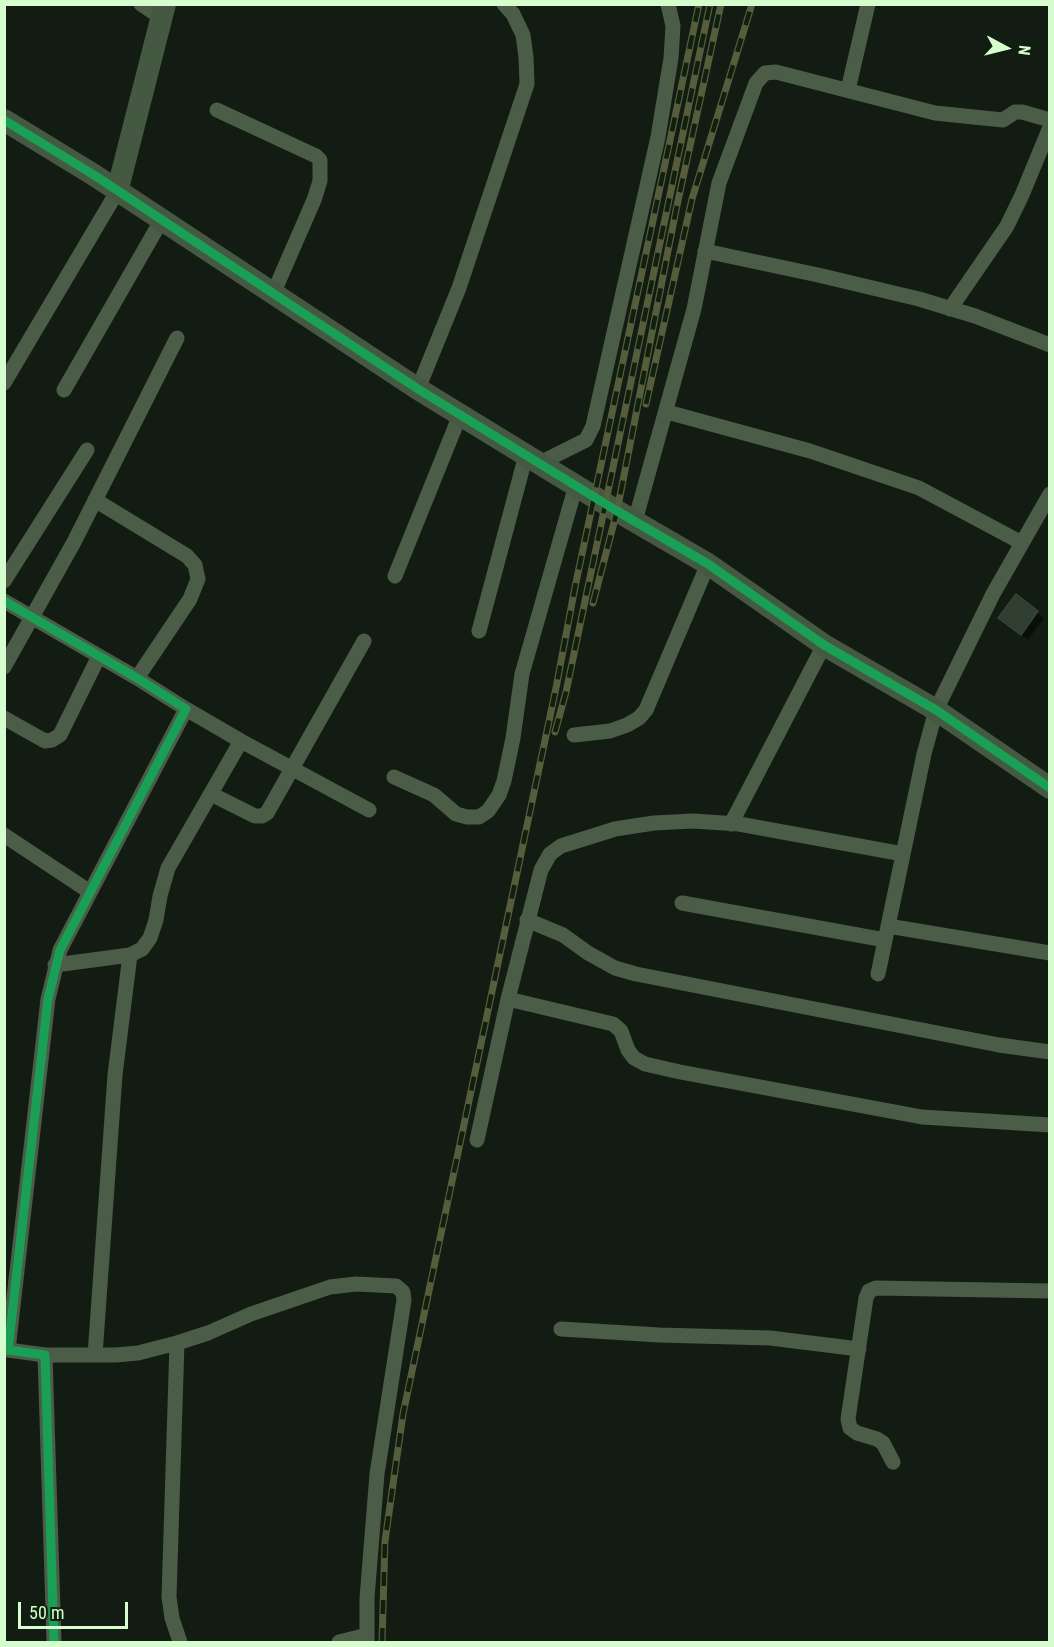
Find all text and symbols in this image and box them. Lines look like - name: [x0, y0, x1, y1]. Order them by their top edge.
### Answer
- north arrow: [976, 18, 1036, 78]
- text: N: [1014, 44, 1034, 56]
- scale bar: [21, 1590, 130, 1628]
- text: 50 m: [29, 1602, 64, 1623]

